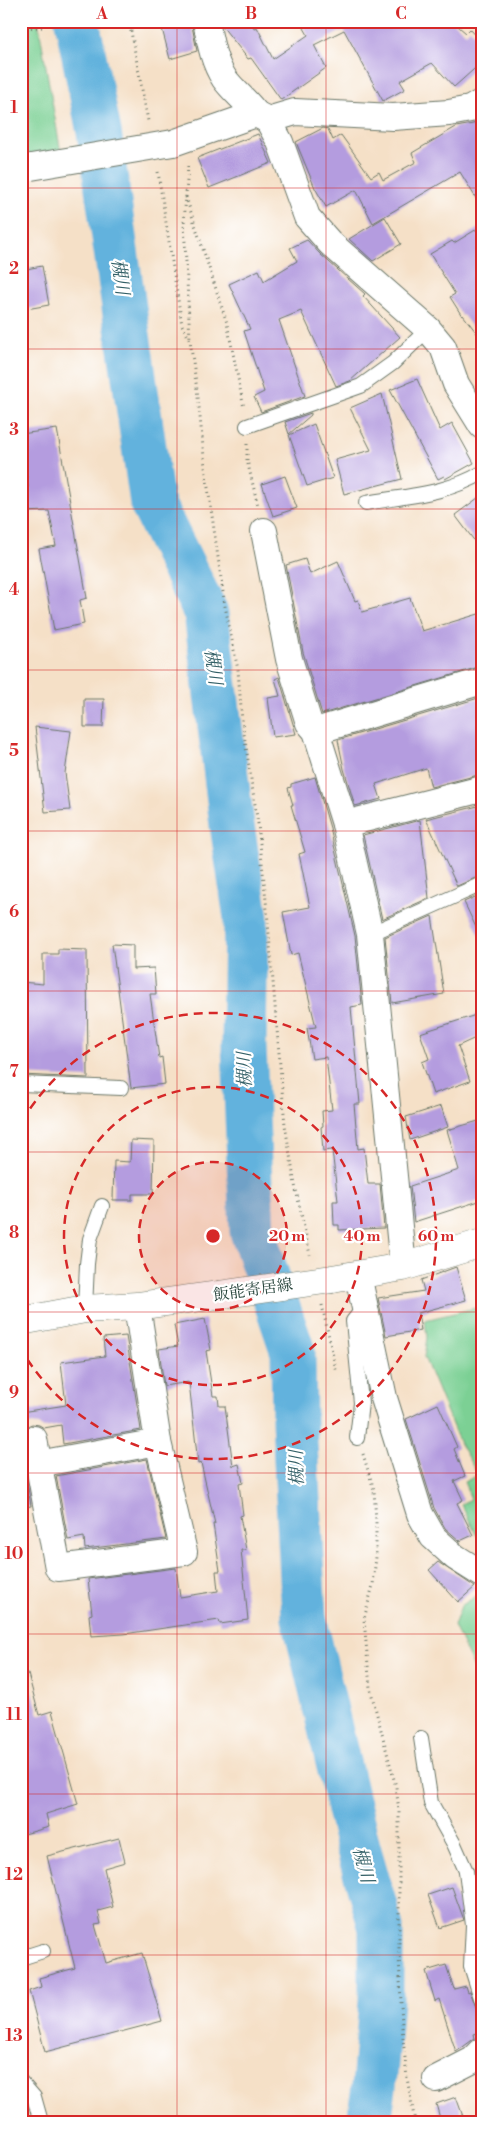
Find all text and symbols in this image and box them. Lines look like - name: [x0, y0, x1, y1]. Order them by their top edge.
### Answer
- text: A: [95, 4, 108, 24]
- text: B: [245, 4, 257, 24]
- text: C: [395, 4, 407, 24]
- text: 1: [10, 98, 18, 118]
- water label: 槻川: [106, 258, 134, 298]
- text: 2: [9, 259, 19, 279]
- text: 3: [9, 420, 19, 440]
- text: 4: [9, 580, 20, 600]
- water label: 槻川: [199, 648, 227, 688]
- text: 5: [9, 741, 19, 761]
- text: 6: [9, 902, 19, 922]
- water label: 槻川: [233, 1050, 257, 1088]
- text: 7: [9, 1062, 19, 1082]
- text: 8: [9, 1223, 19, 1243]
- centre of rings: [204, 1227, 222, 1245]
- text: 20 m: [269, 1227, 306, 1246]
- text: 40 m: [343, 1227, 381, 1246]
- text: 60 m: [418, 1227, 455, 1246]
- street label: 飯能寄居線: [212, 1275, 294, 1305]
- text: 9: [9, 1383, 19, 1403]
- water label: 槻川: [285, 1448, 309, 1486]
- text: 10: [5, 1544, 23, 1564]
- text: 11: [6, 1705, 22, 1725]
- water label: 槻川: [347, 1845, 379, 1887]
- text: 12: [5, 1865, 23, 1885]
- text: 13: [5, 2026, 23, 2046]

